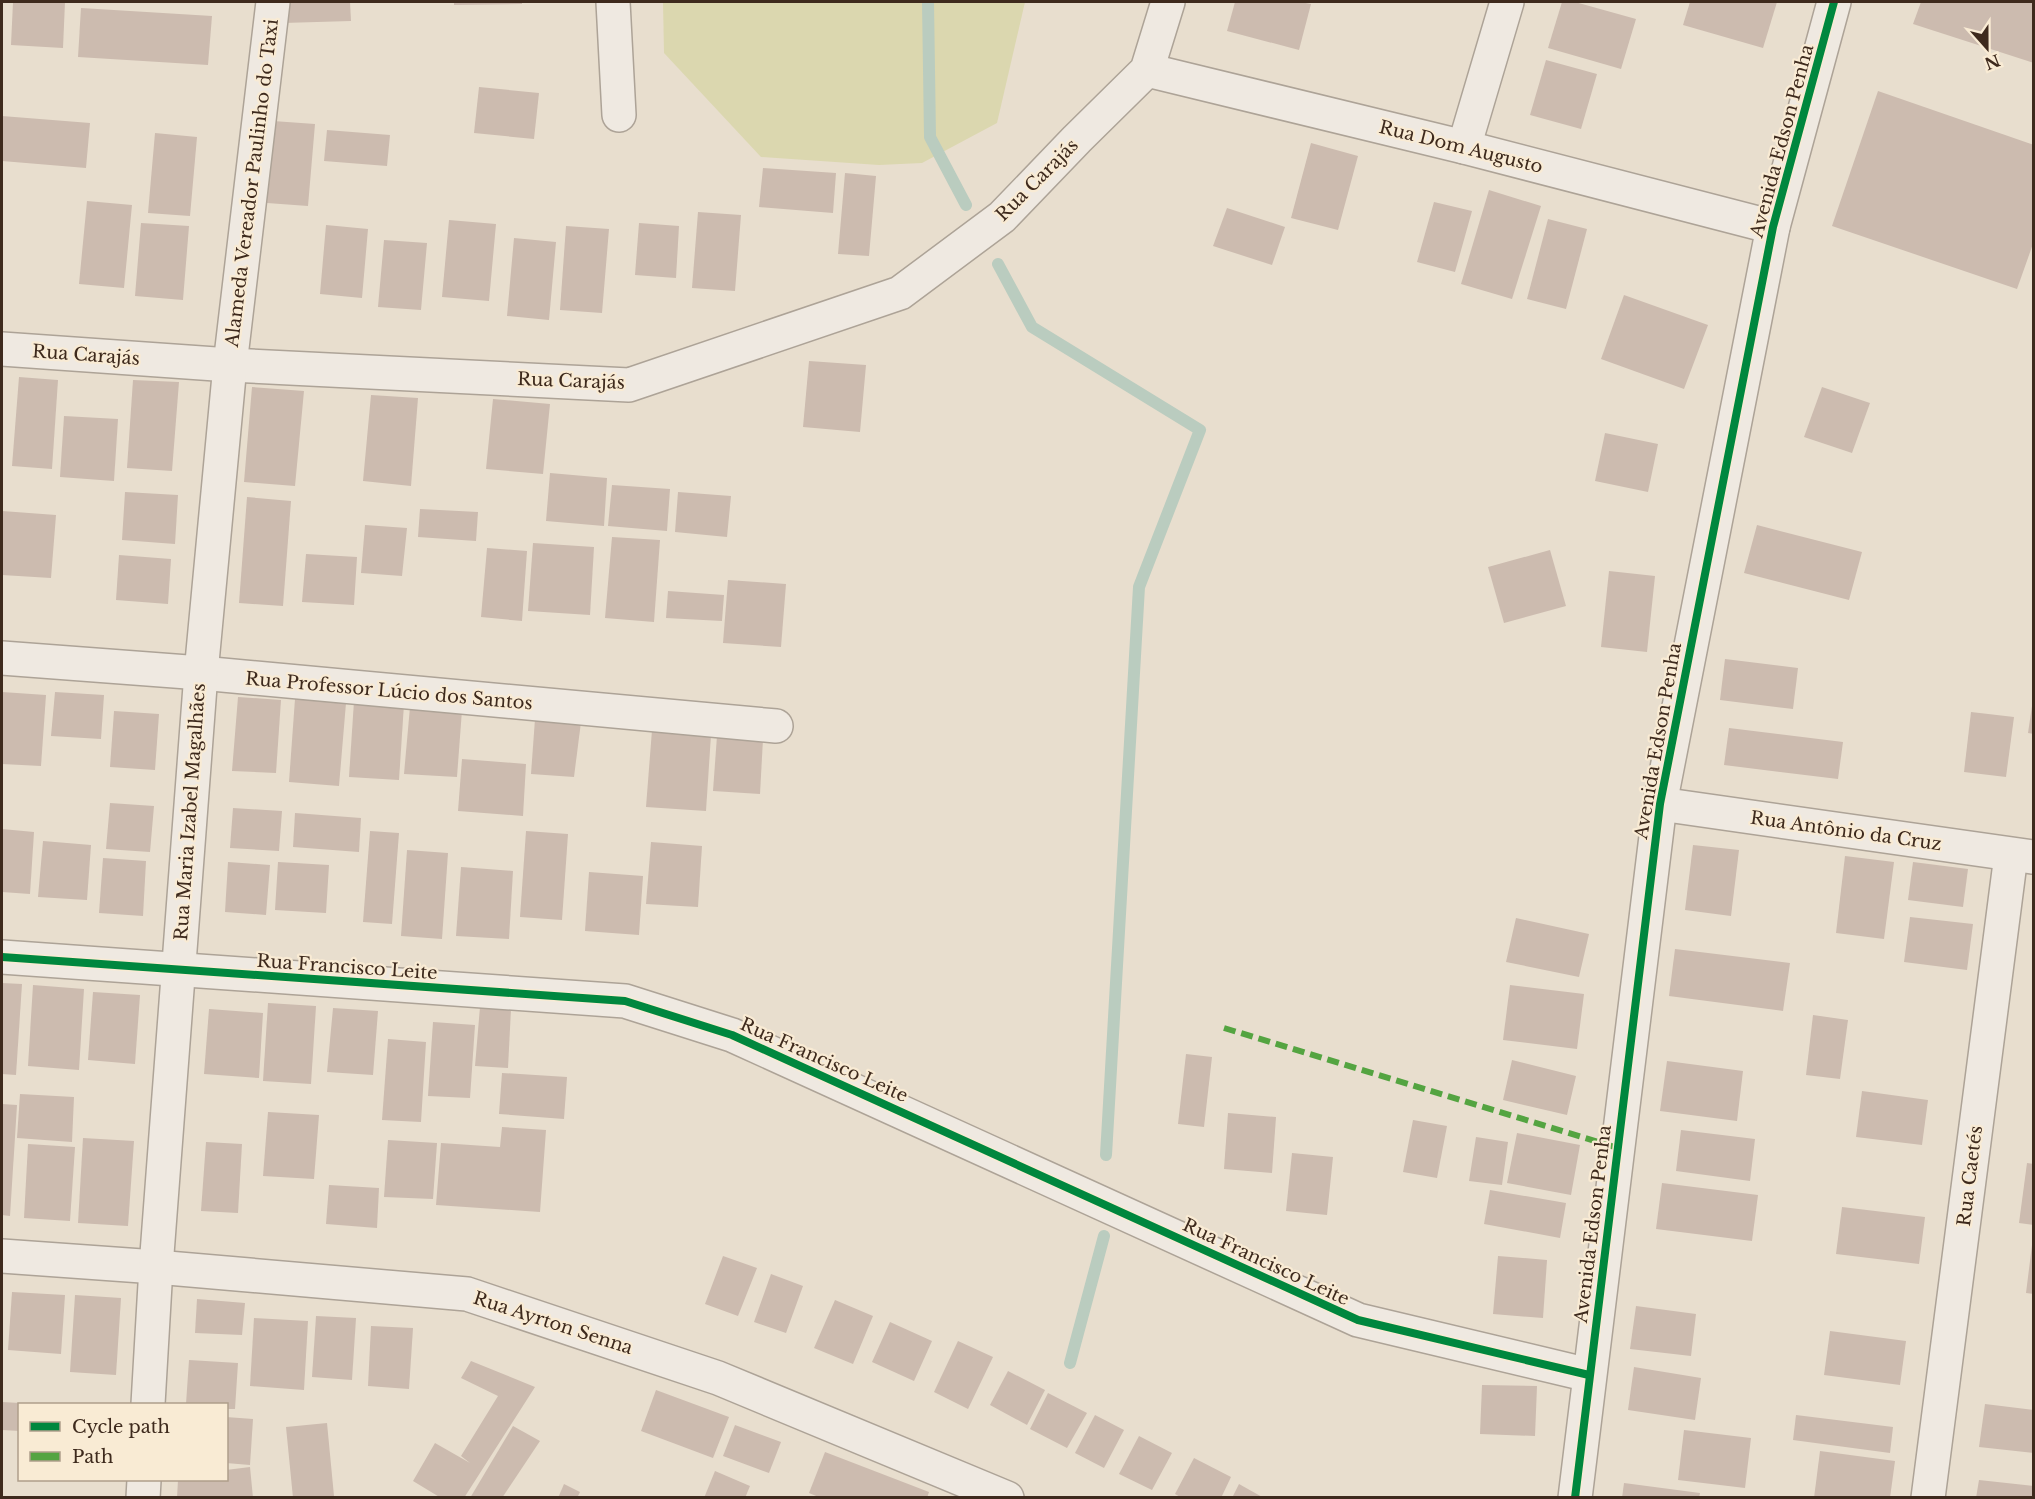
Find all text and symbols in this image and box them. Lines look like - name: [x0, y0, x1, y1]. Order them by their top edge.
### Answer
- street label: Alameda Vereador Paulinho do Taxi: [221, 18, 283, 349]
- north arrow: [1957, 18, 2017, 78]
- street label: Avenida Edson Penha: [1745, 42, 1818, 241]
- text: N: [1982, 50, 2003, 74]
- street label: Rua Dom Augusto: [1377, 116, 1545, 178]
- street label: Rua Carajás: [991, 134, 1083, 226]
- street label: Rua Carajás: [31, 340, 141, 370]
- street label: Rua Carajás: [517, 368, 625, 394]
- street label: Avenida Edson Penha: [1630, 641, 1686, 842]
- street label: Rua Professor Lúcio dos Santos: [244, 667, 534, 715]
- street label: Rua Maria Izabel Magalhães: [170, 683, 210, 941]
- street label: Rua Antônio da Cruz: [1749, 807, 1943, 855]
- street label: Rua Francisco Leite: [256, 950, 438, 984]
- street label: Rua Francisco Leite: [737, 1013, 911, 1107]
- street label: Avenida Edson Penha: [1570, 1124, 1616, 1325]
- street label: Rua Caetés: [1953, 1124, 1987, 1228]
- street label: Rua Francisco Leite: [1179, 1214, 1353, 1310]
- street label: Rua Ayrton Senna: [471, 1287, 635, 1359]
- legend: [18, 1403, 228, 1481]
- text: Cycle path: [72, 1416, 170, 1438]
- text: Path: [72, 1446, 113, 1468]

